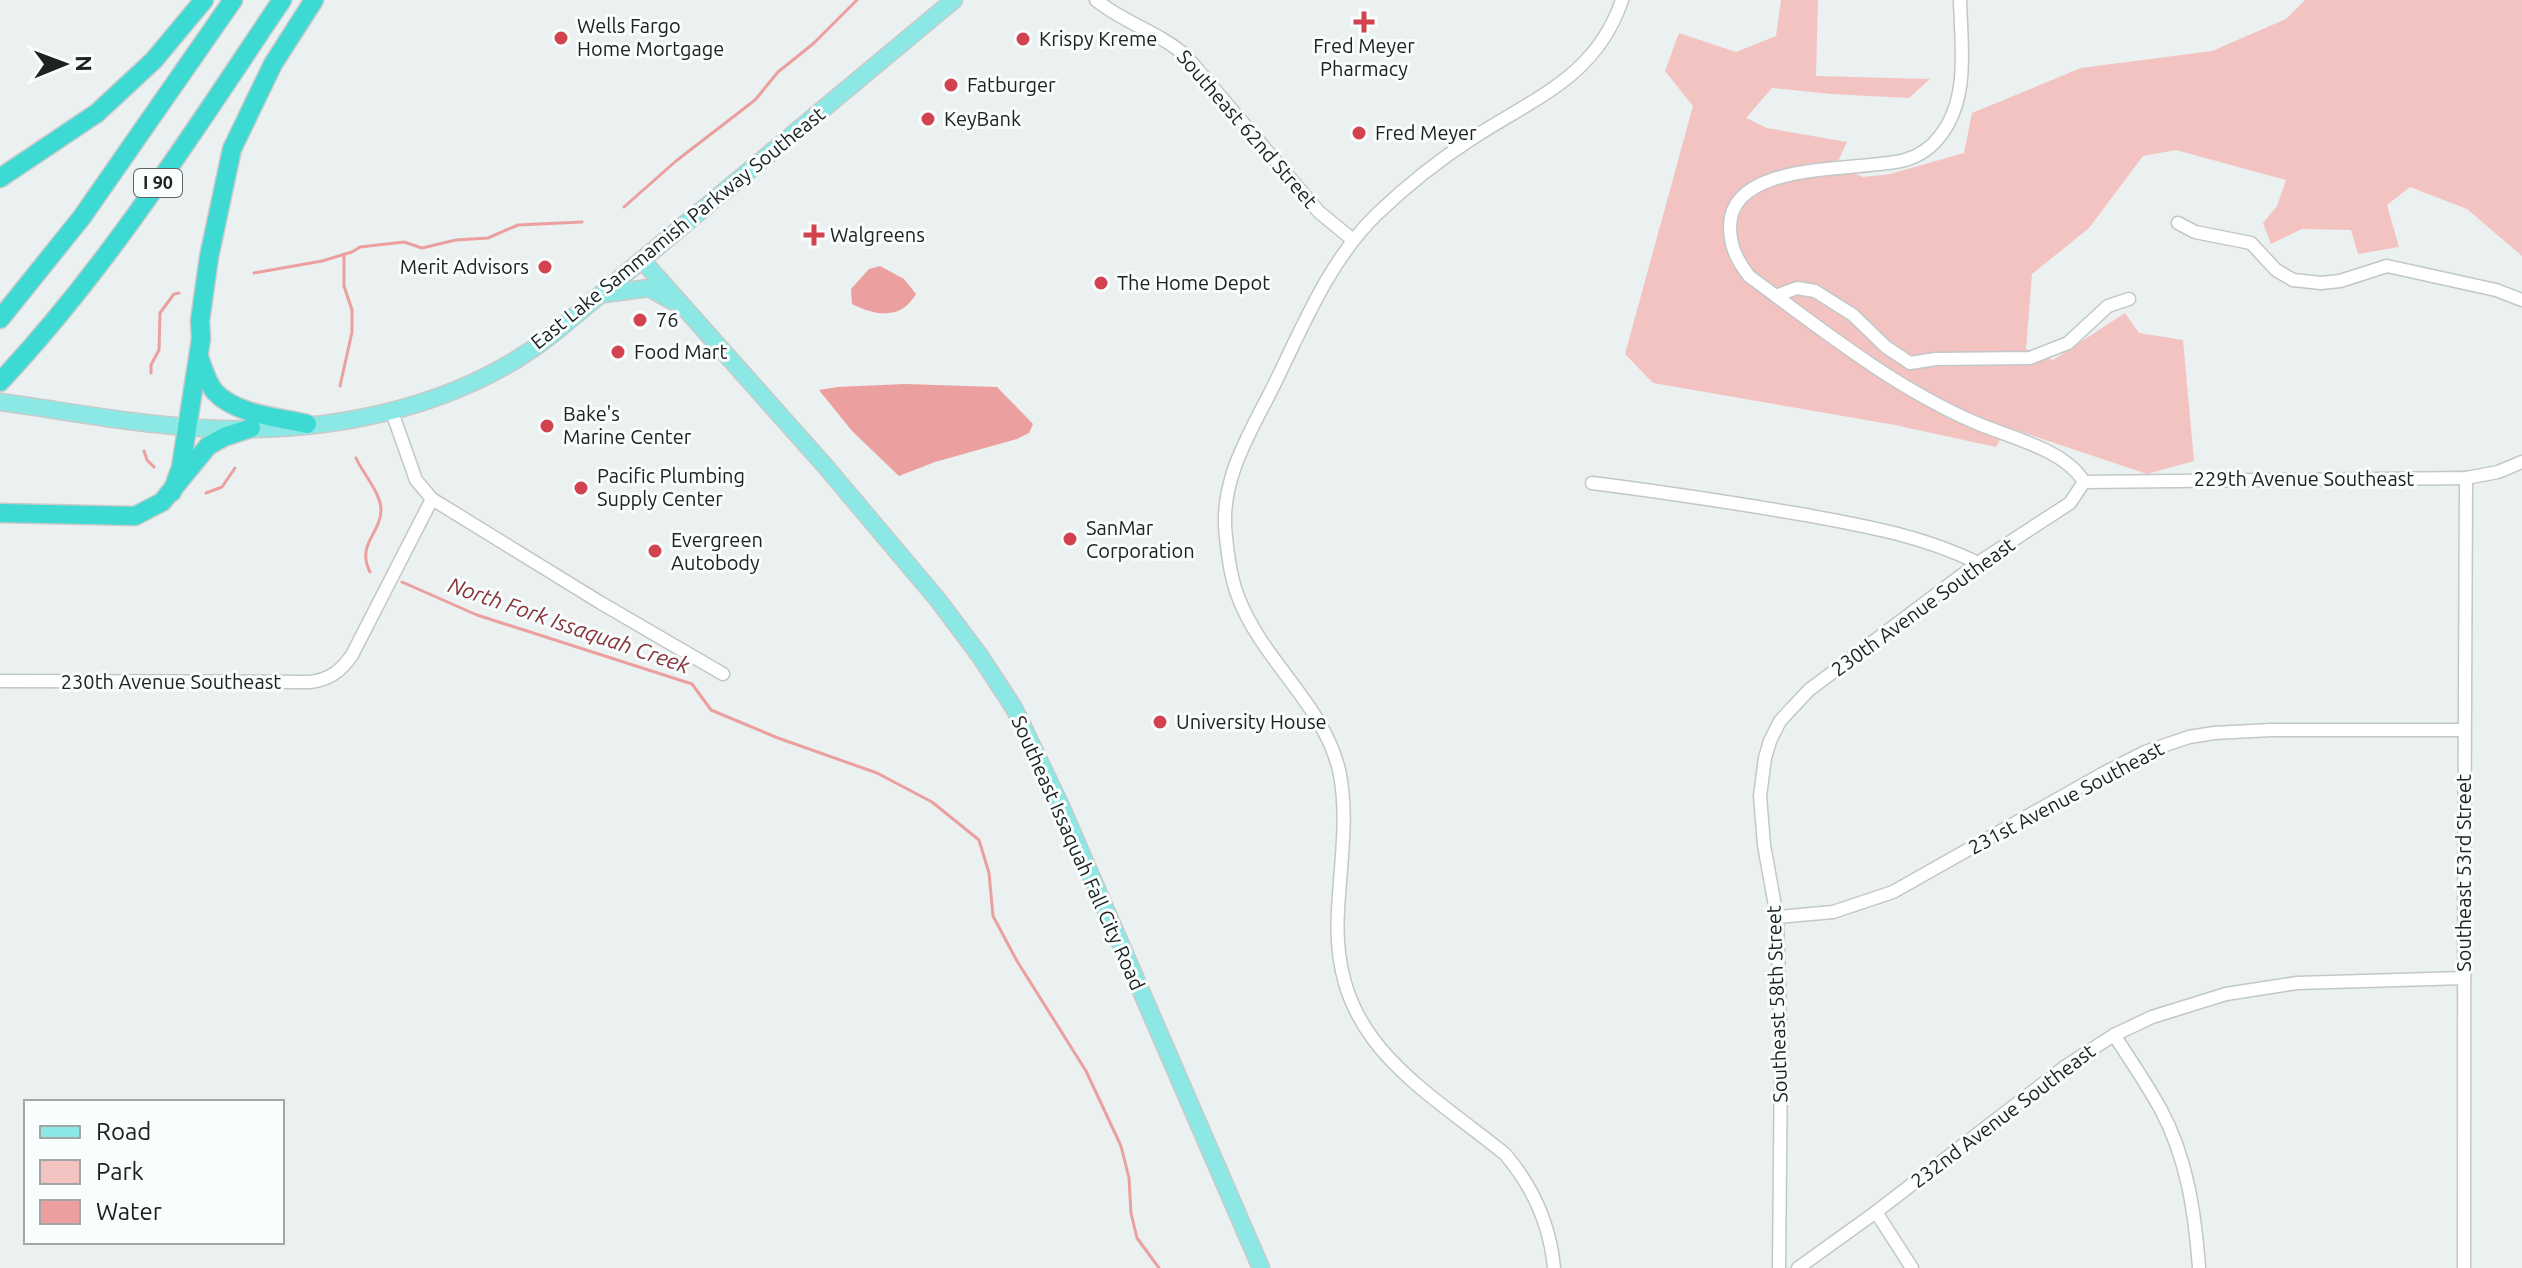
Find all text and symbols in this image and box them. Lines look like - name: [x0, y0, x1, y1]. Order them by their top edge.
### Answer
- marker: Fred Meyer Pharmacy: [1355, 13, 1373, 31]
- place label: Wells Fargo Home Mortgage: [577, 14, 724, 60]
- north arrow: [24, 24, 104, 104]
- place label: Krispy Kreme: [1039, 27, 1157, 50]
- marker: Wells Fargo Home Mortgage: [552, 29, 570, 47]
- marker: Krispy Kreme: [1014, 30, 1032, 48]
- place label: Fred Meyer Pharmacy: [1313, 34, 1415, 80]
- street label: Southeast 62nd Street: [1173, 45, 1322, 212]
- text: N: [72, 55, 97, 72]
- place label: Fatburger: [967, 73, 1056, 96]
- marker: Fatburger: [942, 76, 960, 94]
- street label: East Lake Sammamish Parkway Southeast: [526, 102, 829, 353]
- place label: KeyBank: [944, 107, 1021, 130]
- marker: KeyBank: [919, 110, 937, 128]
- place label: Fred Meyer: [1375, 121, 1477, 144]
- marker: Fred Meyer: [1350, 124, 1368, 142]
- road number: I 90: [134, 169, 182, 197]
- place label: Walgreens: [830, 223, 925, 246]
- marker: Walgreens: [805, 226, 823, 244]
- place label: Merit Advisors: [400, 255, 529, 278]
- marker: Merit Advisors: [536, 258, 554, 276]
- place label: The Home Depot: [1117, 271, 1270, 294]
- marker: The Home Depot: [1092, 274, 1110, 292]
- place label: 76: [656, 308, 679, 331]
- marker: 76: [631, 311, 649, 329]
- place label: Food Mart: [634, 340, 727, 363]
- marker: Food Mart: [609, 343, 627, 361]
- place label: Bake's Marine Center: [563, 402, 692, 448]
- marker: Bake's Marine Center: [538, 417, 556, 435]
- place label: Pacific Plumbing Supply Center: [597, 464, 745, 510]
- street label: 229th Avenue Southeast: [2194, 467, 2414, 490]
- marker: Pacific Plumbing Supply Center: [572, 479, 590, 497]
- place label: SanMar Corporation: [1086, 516, 1195, 562]
- place label: Evergreen Autobody: [671, 528, 763, 574]
- marker: SanMar Corporation: [1061, 530, 1079, 548]
- street label: 230th Avenue Southeast: [1827, 532, 2019, 681]
- marker: Evergreen Autobody: [646, 542, 664, 560]
- water label: North Fork Issaquah Creek: [445, 571, 694, 678]
- street label: 230th Avenue Southeast: [61, 670, 281, 693]
- place label: University House: [1176, 710, 1327, 733]
- street label: Southeast Issaquah Fall City Road: [1007, 712, 1150, 994]
- marker: University House: [1151, 713, 1169, 731]
- street label: 231st Avenue Southeast: [1964, 736, 2167, 859]
- street label: Southeast 53rd Street: [2452, 774, 2475, 972]
- street label: Southeast 58th Street: [1762, 905, 1791, 1103]
- street label: 232nd Avenue Southeast: [1906, 1039, 2099, 1192]
- legend: [24, 1100, 284, 1244]
- text: Road: [96, 1118, 151, 1145]
- text: Park: [96, 1158, 144, 1185]
- text: Water: [96, 1198, 162, 1225]

